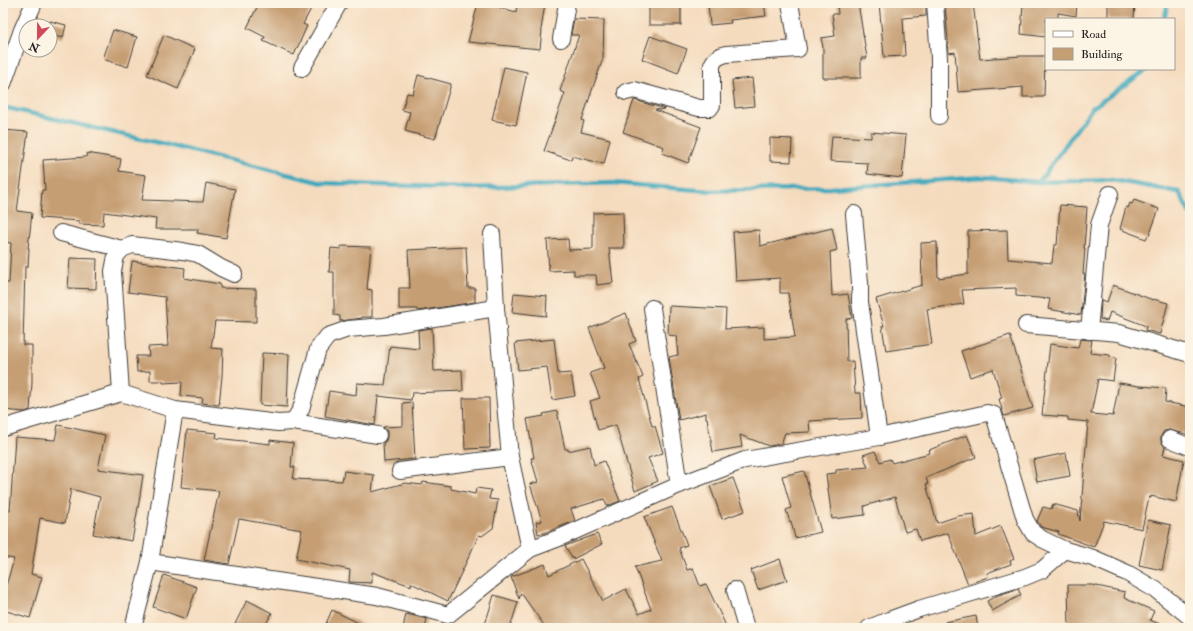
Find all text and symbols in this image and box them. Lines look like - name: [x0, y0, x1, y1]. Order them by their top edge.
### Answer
- north arrow: [18, 18, 58, 58]
- legend: [1045, 18, 1175, 70]
- text: Road: [1081, 27, 1106, 42]
- text: N: [26, 39, 42, 55]
- text: Building: [1081, 47, 1124, 62]

